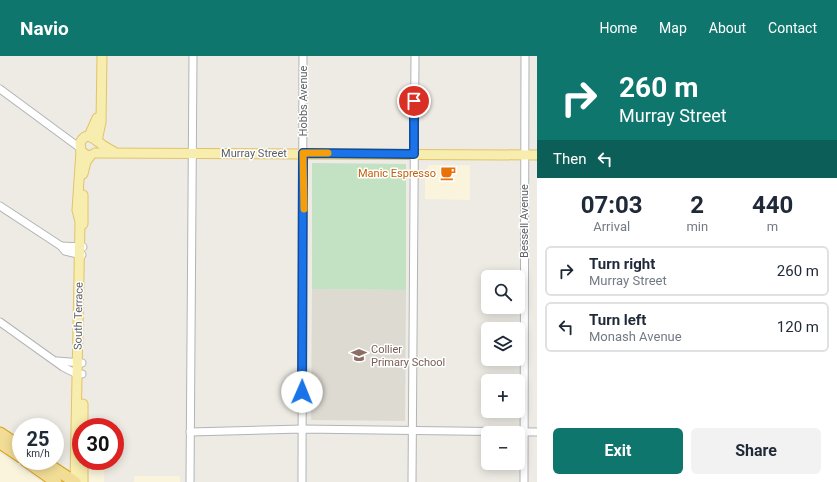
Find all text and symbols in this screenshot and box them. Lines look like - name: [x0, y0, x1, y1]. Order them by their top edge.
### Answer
- text: Navio: [20, 17, 69, 40]
- text: Home: [599, 20, 637, 36]
- text: Map: [659, 20, 687, 36]
- text: About: [709, 20, 746, 36]
- text: Contact: [768, 20, 817, 36]
- street label: Hobbs Avenue: [297, 65, 310, 136]
- text: 260 m: [619, 71, 698, 104]
- icon: right: [553, 72, 605, 124]
- pin: [397, 84, 431, 118]
- icon: arrive: [403, 90, 425, 112]
- text: Murray Street: [619, 105, 727, 126]
- street label: Murray Street: [221, 147, 287, 160]
- icon: left: [594, 148, 616, 170]
- text: Then: [553, 150, 586, 168]
- cafe icon: Manic Espresso: [439, 164, 457, 182]
- place label: Manic Espresso: [358, 167, 436, 180]
- street label: Bessell Avenue: [518, 184, 531, 258]
- text: 07:03: [581, 191, 643, 219]
- text: 2: [690, 191, 704, 219]
- text: 440: [752, 191, 793, 219]
- text: Arrival: [593, 219, 630, 234]
- text: min: [686, 219, 708, 234]
- text: m: [767, 219, 778, 234]
- text: Turn right: [589, 255, 655, 273]
- icon: right: [555, 260, 577, 282]
- text: 260 m: [777, 262, 819, 280]
- map controls: [481, 270, 525, 470]
- button: search: [481, 270, 525, 314]
- text: Murray Street: [589, 273, 667, 288]
- street label: South Terrace: [71, 282, 86, 350]
- text: Turn left: [589, 311, 646, 329]
- icon: left: [555, 316, 577, 338]
- text: 120 m: [777, 318, 819, 336]
- button: layers: [481, 322, 525, 366]
- text: Monash Avenue: [589, 329, 682, 344]
- place label: Collier Primary School: [371, 343, 445, 369]
- school or university icon: Collier Primary School: [350, 346, 368, 364]
- position arrow: [281, 371, 323, 413]
- button: +: [481, 374, 525, 418]
- speed limit sign: 30: [72, 418, 124, 470]
- button: −: [481, 426, 525, 470]
- text: 25: [27, 427, 49, 451]
- button: Exit: [553, 428, 683, 474]
- button: Share: [691, 428, 821, 474]
- text: km/h: [26, 448, 50, 459]

